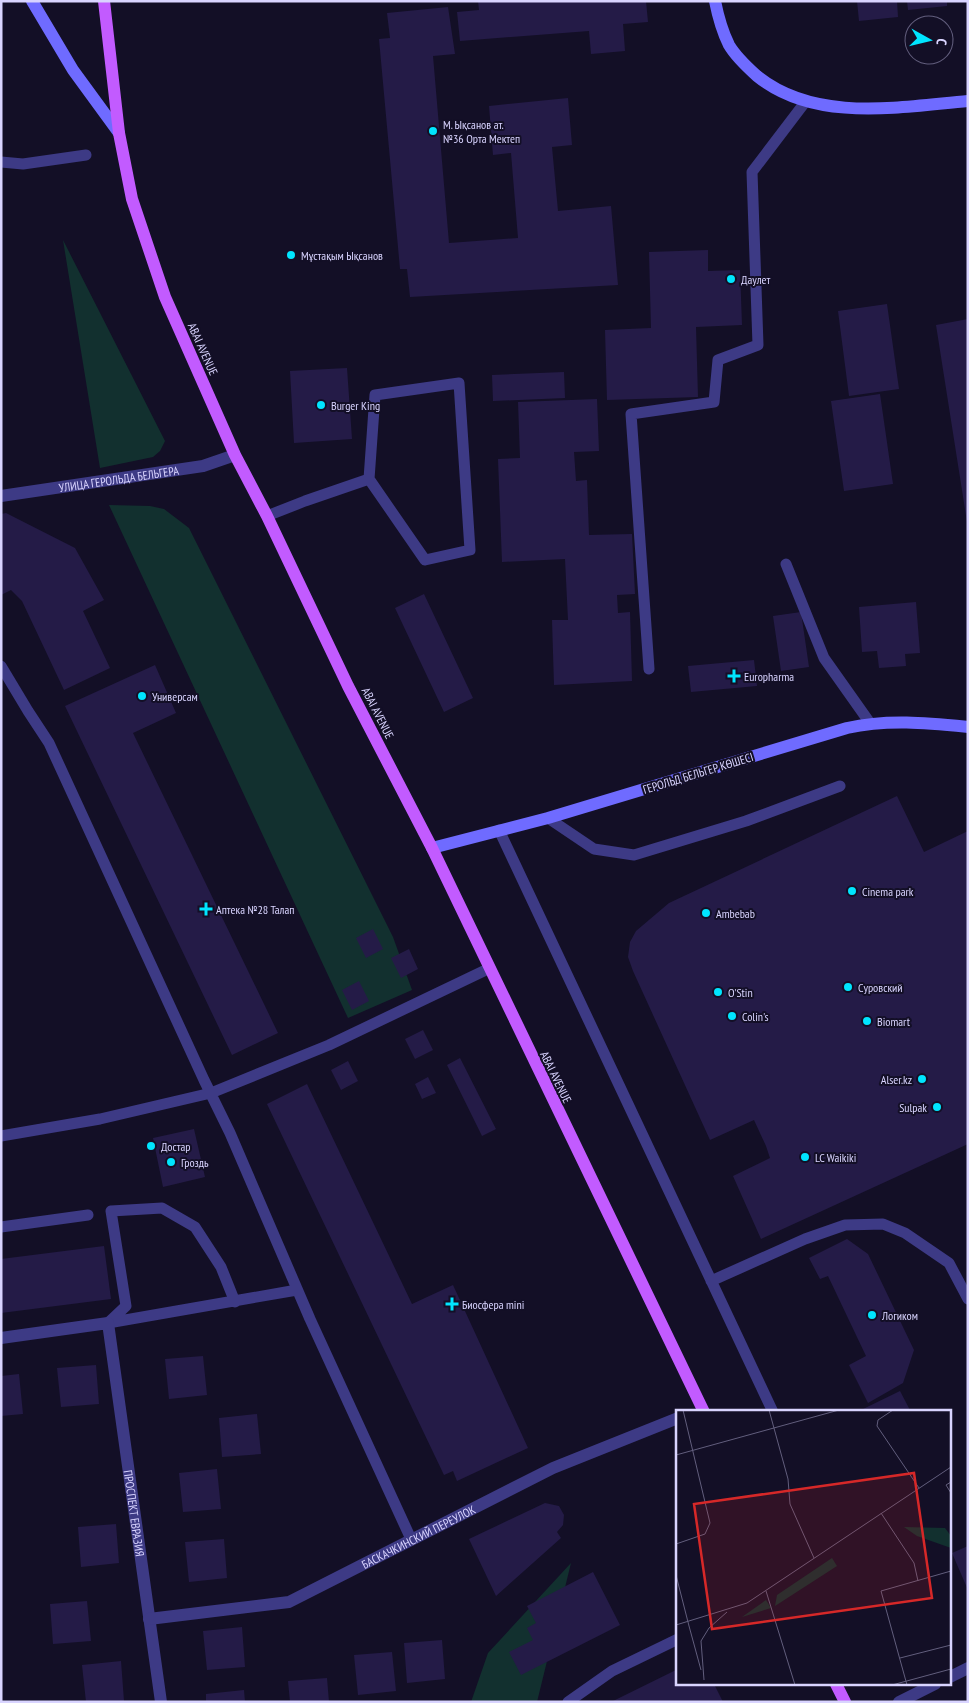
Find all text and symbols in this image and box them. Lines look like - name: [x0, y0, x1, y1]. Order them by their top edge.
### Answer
- north arrow: [904, 15, 954, 65]
- text: С: [932, 37, 951, 47]
- place label: М. Ықсанов ат. №36 Орта Мектеп: [443, 117, 520, 146]
- marker: М. Ықсанов ат. №36 Орта Мектеп: [427, 125, 439, 137]
- place label: Мұстақым Ықсанов: [301, 248, 383, 263]
- marker: Мұстақым Ықсанов: [285, 249, 297, 261]
- place label: Даулет: [741, 272, 771, 287]
- marker: Даулет: [725, 273, 737, 285]
- street label: ABAI AVENUE: [185, 320, 221, 378]
- place label: Burger King: [331, 398, 380, 413]
- marker: Burger King: [315, 399, 327, 411]
- street label: УЛИЦА ГЕРОЛЬДА БЕЛЬГЕРА: [58, 462, 180, 495]
- place label: Europharma: [744, 669, 794, 684]
- marker: Europharma: [728, 670, 740, 682]
- street label: ABAI AVENUE: [359, 685, 397, 741]
- place label: Универсам: [152, 689, 198, 704]
- marker: Универсам: [136, 690, 148, 702]
- street label: ГЕРОЛЬД БЕЛЬГЕР КӨШЕСІ: [641, 749, 755, 797]
- place label: Cinema park: [862, 884, 914, 899]
- marker: Cinema park: [846, 885, 858, 897]
- place label: Аптека №28 Талап: [216, 902, 294, 917]
- marker: Аптека №28 Талап: [200, 903, 212, 915]
- place label: Ambebab: [716, 906, 755, 921]
- marker: Ambebab: [700, 907, 712, 919]
- place label: Суровский: [858, 980, 903, 995]
- marker: Суровский: [842, 981, 854, 993]
- place label: O'Stin: [728, 985, 753, 1000]
- marker: O'Stin: [712, 986, 724, 998]
- place label: Colin's: [742, 1009, 769, 1024]
- marker: Colin's: [726, 1010, 738, 1022]
- place label: Biomart: [877, 1014, 911, 1029]
- marker: Biomart: [861, 1015, 873, 1027]
- street label: ABAI AVENUE: [537, 1049, 575, 1105]
- place label: Alser.kz: [881, 1072, 912, 1087]
- marker: Alser.kz: [916, 1073, 928, 1085]
- place label: Sulpak: [899, 1100, 927, 1115]
- marker: Sulpak: [931, 1101, 943, 1113]
- place label: Достар: [161, 1139, 191, 1154]
- marker: Достар: [145, 1140, 157, 1152]
- place label: LC Waikiki: [815, 1150, 856, 1165]
- marker: LC Waikiki: [799, 1151, 811, 1163]
- place label: Гроздь: [181, 1155, 209, 1170]
- marker: Гроздь: [165, 1156, 177, 1168]
- place label: Биосфера mini: [462, 1297, 524, 1312]
- marker: Биосфера mini: [446, 1298, 458, 1310]
- place label: Логиком: [881, 1308, 918, 1323]
- marker: Логиком: [866, 1309, 878, 1321]
- inset map: [676, 1410, 952, 1686]
- street label: ПРОСПЕКТ ЕВРАЗИЯ: [121, 1469, 148, 1557]
- street label: БАСКАЧКИНСКИЙ ПЕРЕУЛОК: [359, 1501, 478, 1571]

